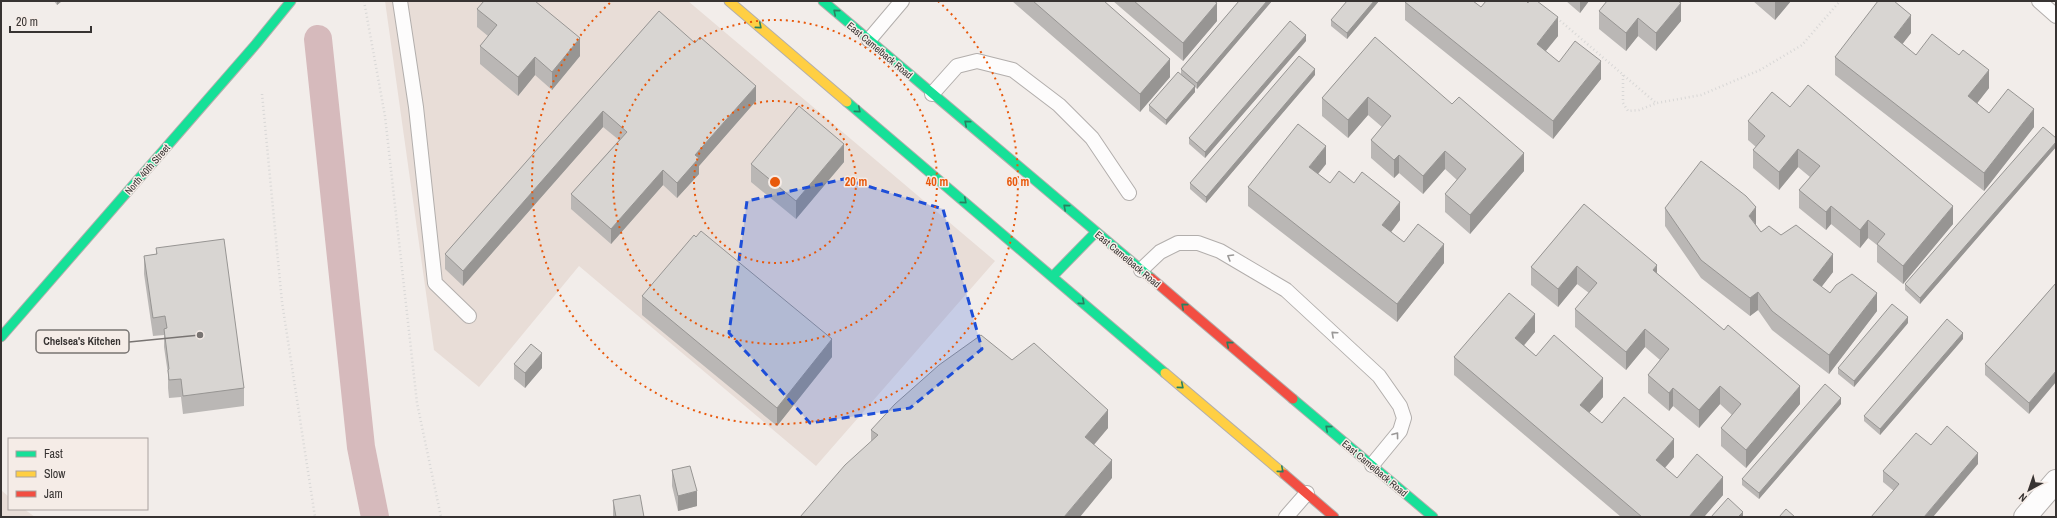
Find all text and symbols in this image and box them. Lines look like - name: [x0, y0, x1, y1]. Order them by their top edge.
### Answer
- scale bar: [10, 8, 91, 34]
- one-way arrow: [833, 9, 840, 16]
- text: 20 m: [16, 14, 38, 30]
- street label: East Camelback Road: [844, 19, 915, 82]
- one-way arrow: [754, 22, 761, 29]
- one-way arrow: [853, 106, 860, 113]
- one-way arrow: [964, 120, 972, 127]
- street label: North 40th Street: [122, 141, 173, 197]
- text: 20 m: [845, 174, 867, 190]
- text: 40 m: [926, 174, 948, 190]
- text: 60 m: [1007, 174, 1029, 190]
- centre of rings: [768, 175, 782, 189]
- one-way arrow: [960, 197, 967, 204]
- one-way arrow: [1064, 204, 1071, 211]
- street label: East Camelback Road: [1092, 228, 1163, 291]
- one-way arrow: [1227, 255, 1234, 262]
- one-way arrow: [1078, 297, 1085, 304]
- one-way arrow: [1181, 304, 1188, 311]
- callout: Chelsea's Kitchen: [36, 330, 129, 353]
- one-way arrow: [1331, 332, 1338, 339]
- text: Chelsea's Kitchen: [43, 334, 121, 348]
- one-way arrow: [1226, 342, 1234, 349]
- one-way arrow: [1177, 381, 1184, 388]
- one-way arrow: [1325, 426, 1333, 433]
- one-way arrow: [1391, 432, 1398, 439]
- street label: East Camelback Road: [1339, 437, 1410, 500]
- legend: [8, 438, 148, 510]
- text: Fast: [44, 446, 63, 462]
- one-way arrow: [1276, 465, 1283, 472]
- text: Slow: [44, 466, 66, 482]
- north arrow: [2009, 470, 2049, 510]
- text: Jam: [44, 486, 63, 502]
- text: N: [2016, 490, 2030, 505]

